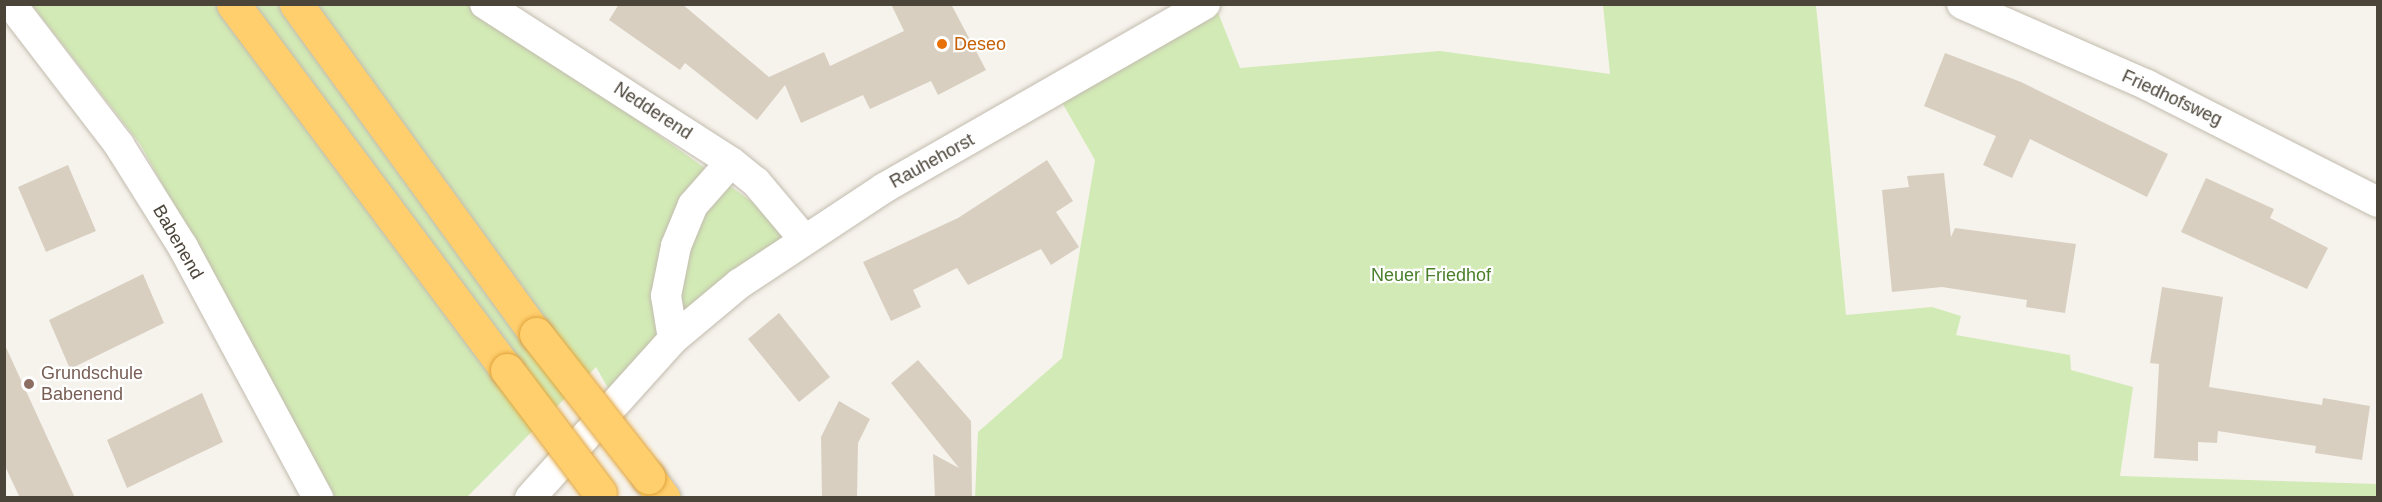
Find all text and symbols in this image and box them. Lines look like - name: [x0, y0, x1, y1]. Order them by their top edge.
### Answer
- place label: Deseo: [954, 33, 1006, 55]
- marker: Deseo: [935, 37, 949, 51]
- street label: Friedhofsweg: [2118, 65, 2226, 131]
- street label: Nedderend: [610, 78, 696, 144]
- street label: Rauhehorst: [886, 129, 978, 193]
- street label: Babenend: [148, 201, 208, 283]
- park label: Neuer Friedhof: [1371, 264, 1491, 286]
- place label: Grundschule Babenend: [41, 363, 143, 406]
- marker: Grundschule Babenend: [22, 377, 36, 391]

